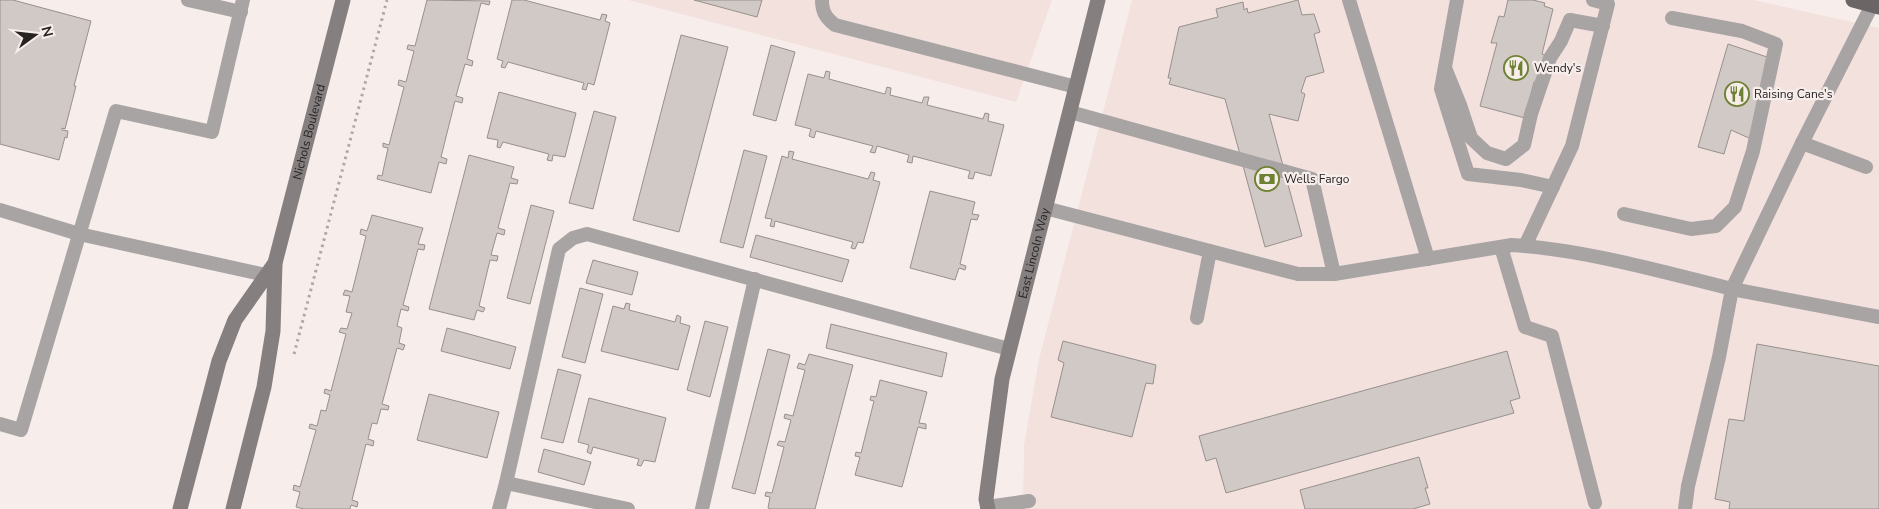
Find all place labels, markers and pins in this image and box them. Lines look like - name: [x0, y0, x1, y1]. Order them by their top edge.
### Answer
- restaurant icon: Wendy's: [1503, 55, 1529, 81]
- place label: Wendy's: [1534, 60, 1582, 76]
- restaurant icon: Raising Cane's: [1724, 81, 1750, 107]
- place label: Raising Cane's: [1754, 86, 1833, 102]
- bank icon: Wells Fargo: [1254, 166, 1280, 192]
- place label: Wells Fargo: [1284, 171, 1350, 187]

